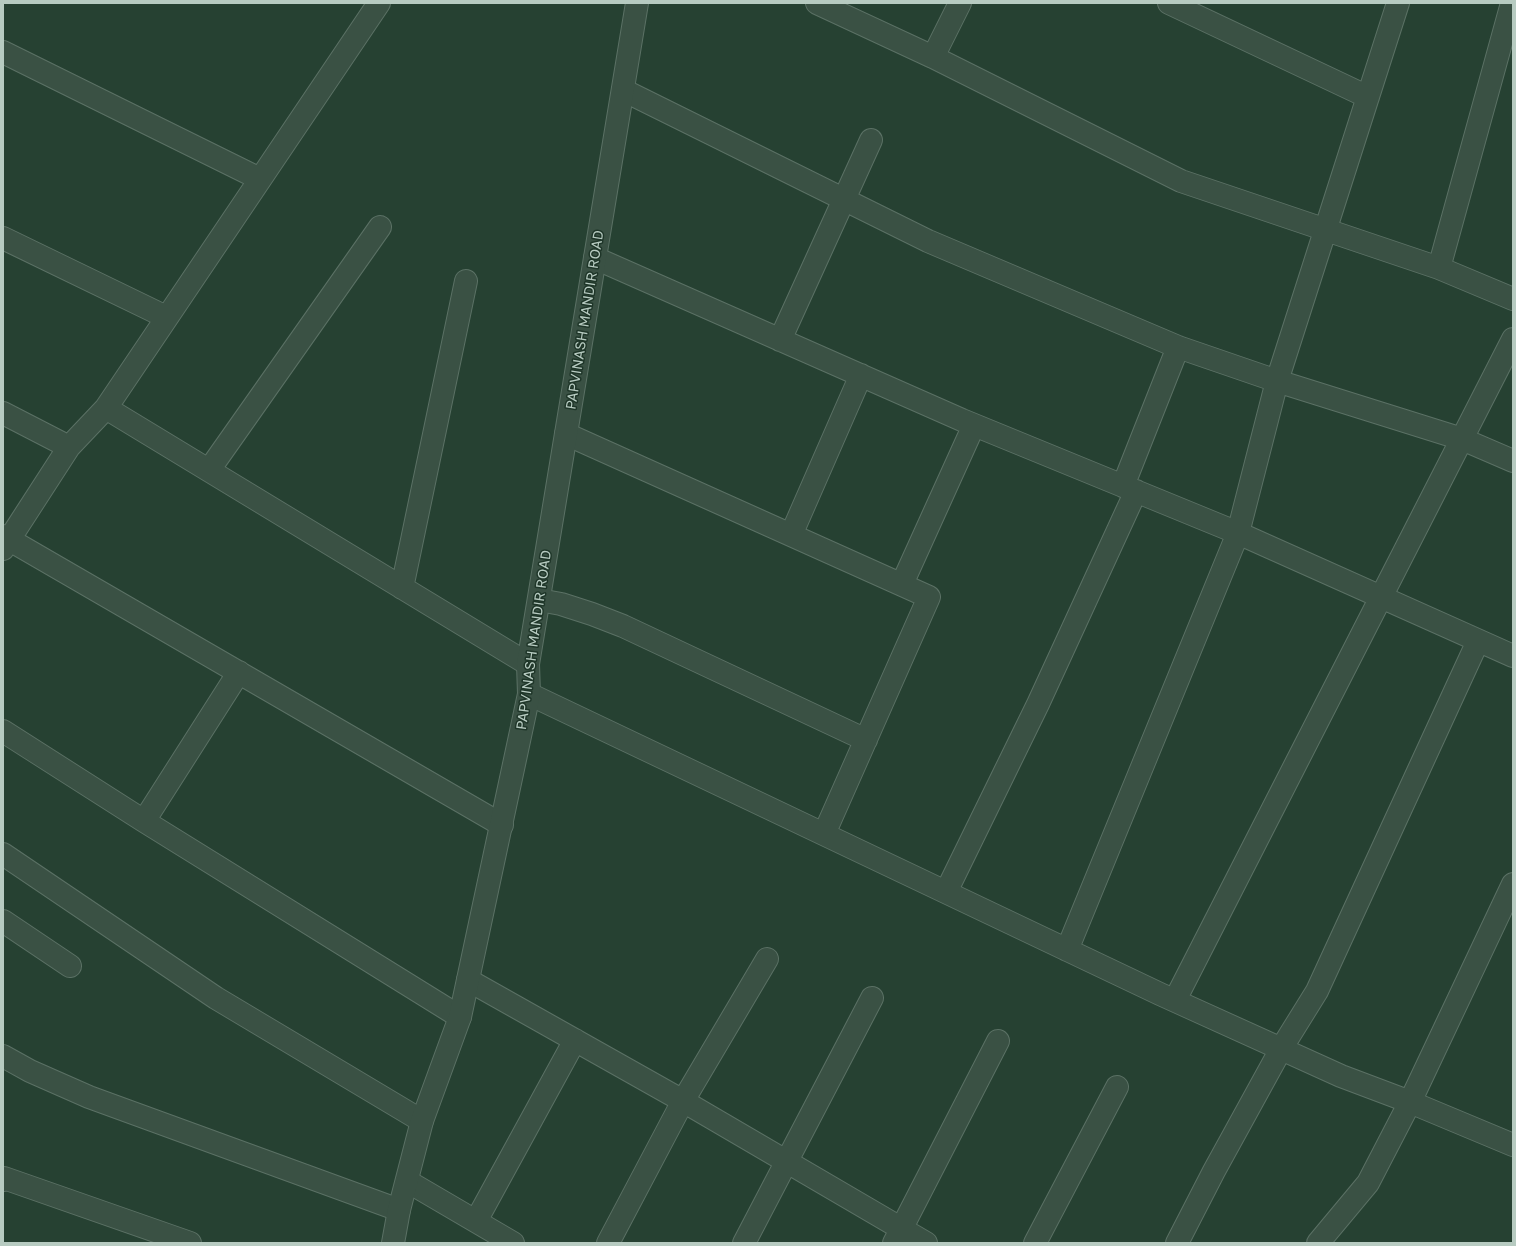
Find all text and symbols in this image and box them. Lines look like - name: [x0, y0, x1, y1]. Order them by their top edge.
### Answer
- street label: PAPVINASH MANDIR ROAD: [563, 229, 607, 411]
- street label: PAPVINASH MANDIR ROAD: [513, 549, 555, 731]

